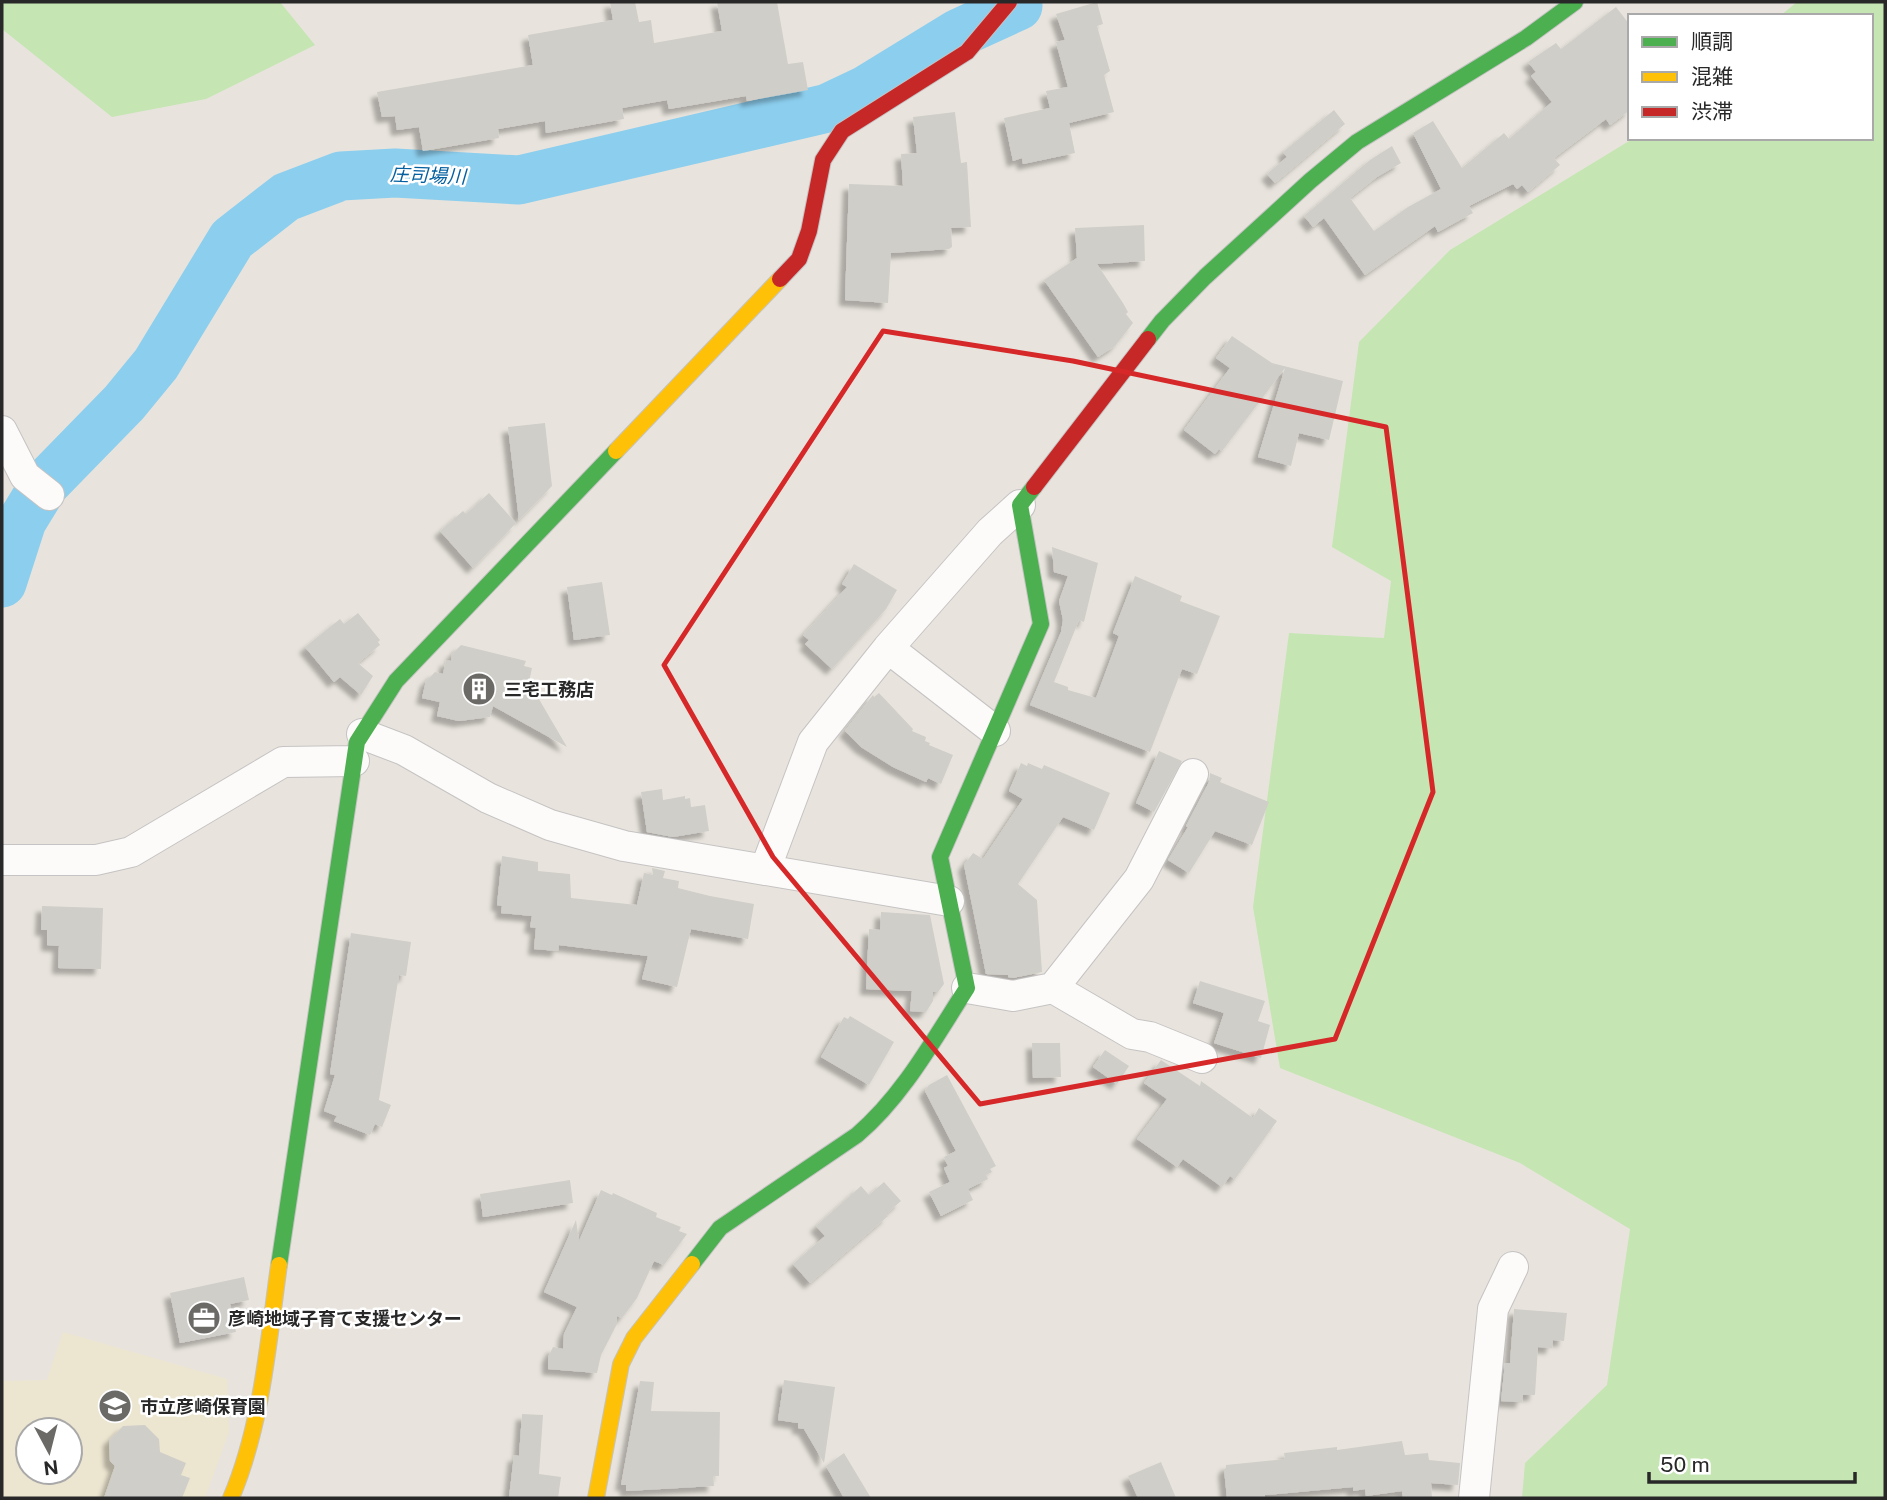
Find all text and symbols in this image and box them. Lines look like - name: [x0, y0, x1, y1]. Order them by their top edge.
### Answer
- legend: [1628, 14, 1873, 140]
- text: 順調: [1691, 29, 1733, 54]
- text: 混雑: [1691, 64, 1733, 89]
- text: 渋滞: [1691, 99, 1733, 124]
- water label: 庄司場川: [390, 163, 468, 187]
- building icon: 三宅工務店: [460, 670, 498, 708]
- place label: 三宅工務店: [504, 679, 594, 700]
- office icon: 彦崎地域子育て支援センター: [185, 1299, 223, 1337]
- place label: 彦崎地域子育て支援センター: [228, 1308, 462, 1329]
- school or university icon: 市立彦崎保育園: [96, 1387, 134, 1425]
- place label: 市立彦崎保育園: [140, 1396, 266, 1417]
- north arrow: [14, 1416, 84, 1486]
- scale bar: [1649, 1440, 1856, 1484]
- text: 50 m: [1660, 1452, 1710, 1477]
- text: N: [42, 1456, 60, 1480]

